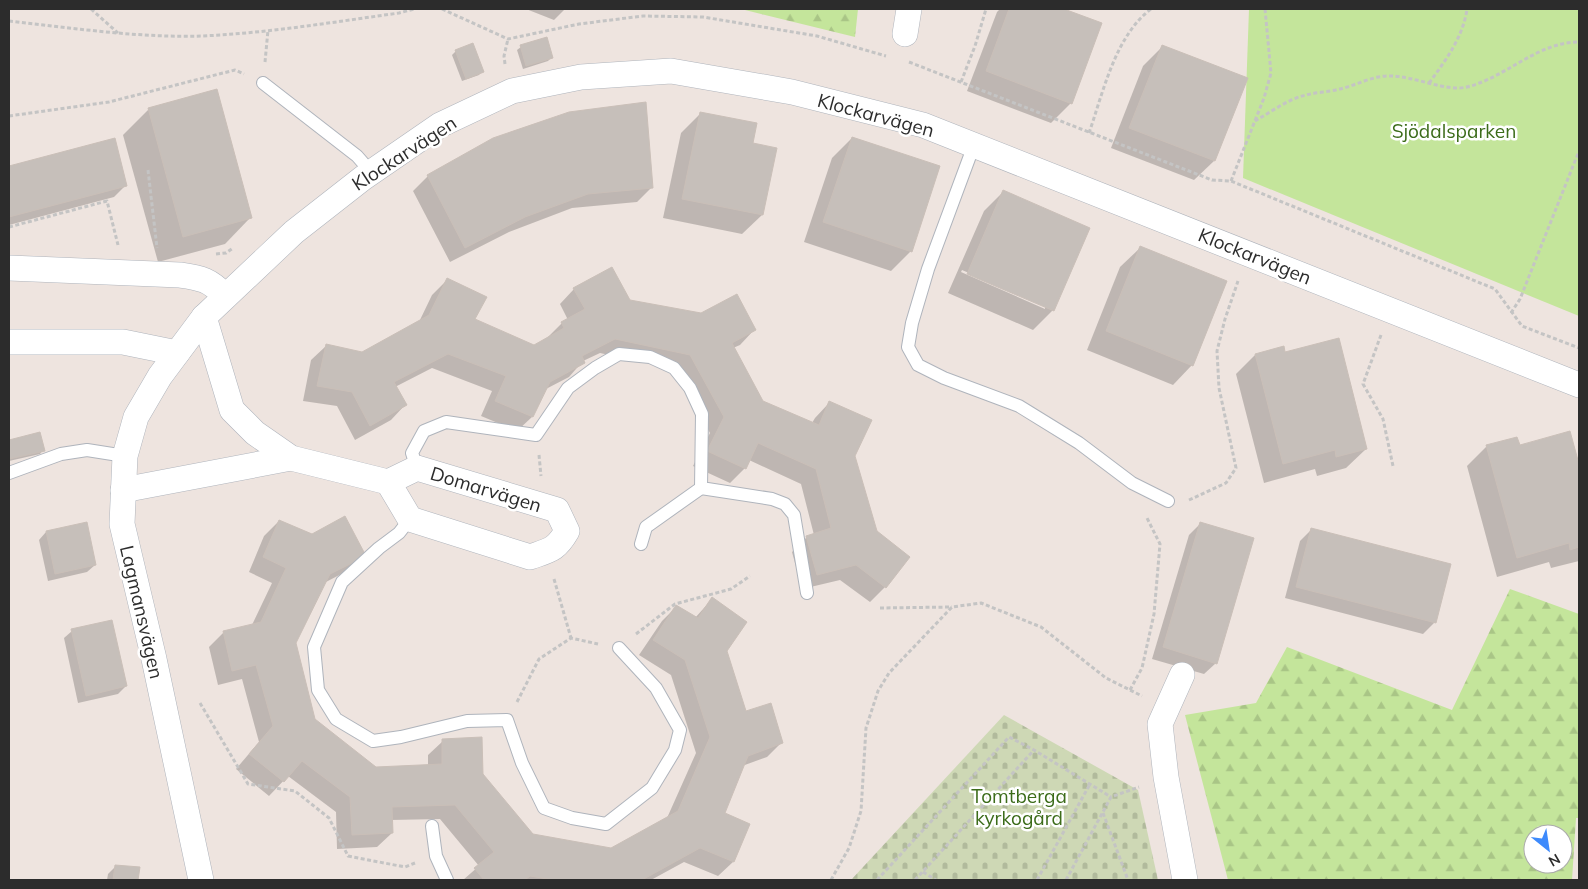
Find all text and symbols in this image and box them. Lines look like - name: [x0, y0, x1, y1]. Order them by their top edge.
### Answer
- street label: Klockarvägen: [815, 88, 937, 142]
- street label: Klockarvägen: [347, 110, 461, 196]
- park label: Sjödalsparken: [1392, 119, 1516, 143]
- street label: Klockarvägen: [1195, 222, 1315, 290]
- street label: Domarvägen: [427, 461, 545, 517]
- street label: Lagmansvägen: [115, 543, 169, 681]
- park label: Tomtberga kyrkogård: [971, 784, 1067, 830]
- north arrow: [1523, 824, 1573, 874]
- text: N: [1545, 850, 1564, 871]

